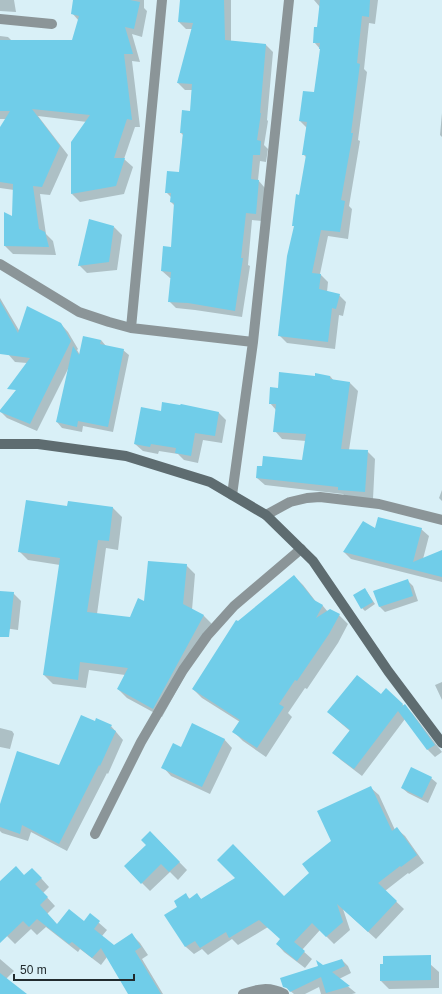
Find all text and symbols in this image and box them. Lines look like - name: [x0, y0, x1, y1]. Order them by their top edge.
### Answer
- scale bar: [14, 956, 134, 982]
- text: 50 m: [20, 963, 47, 977]

